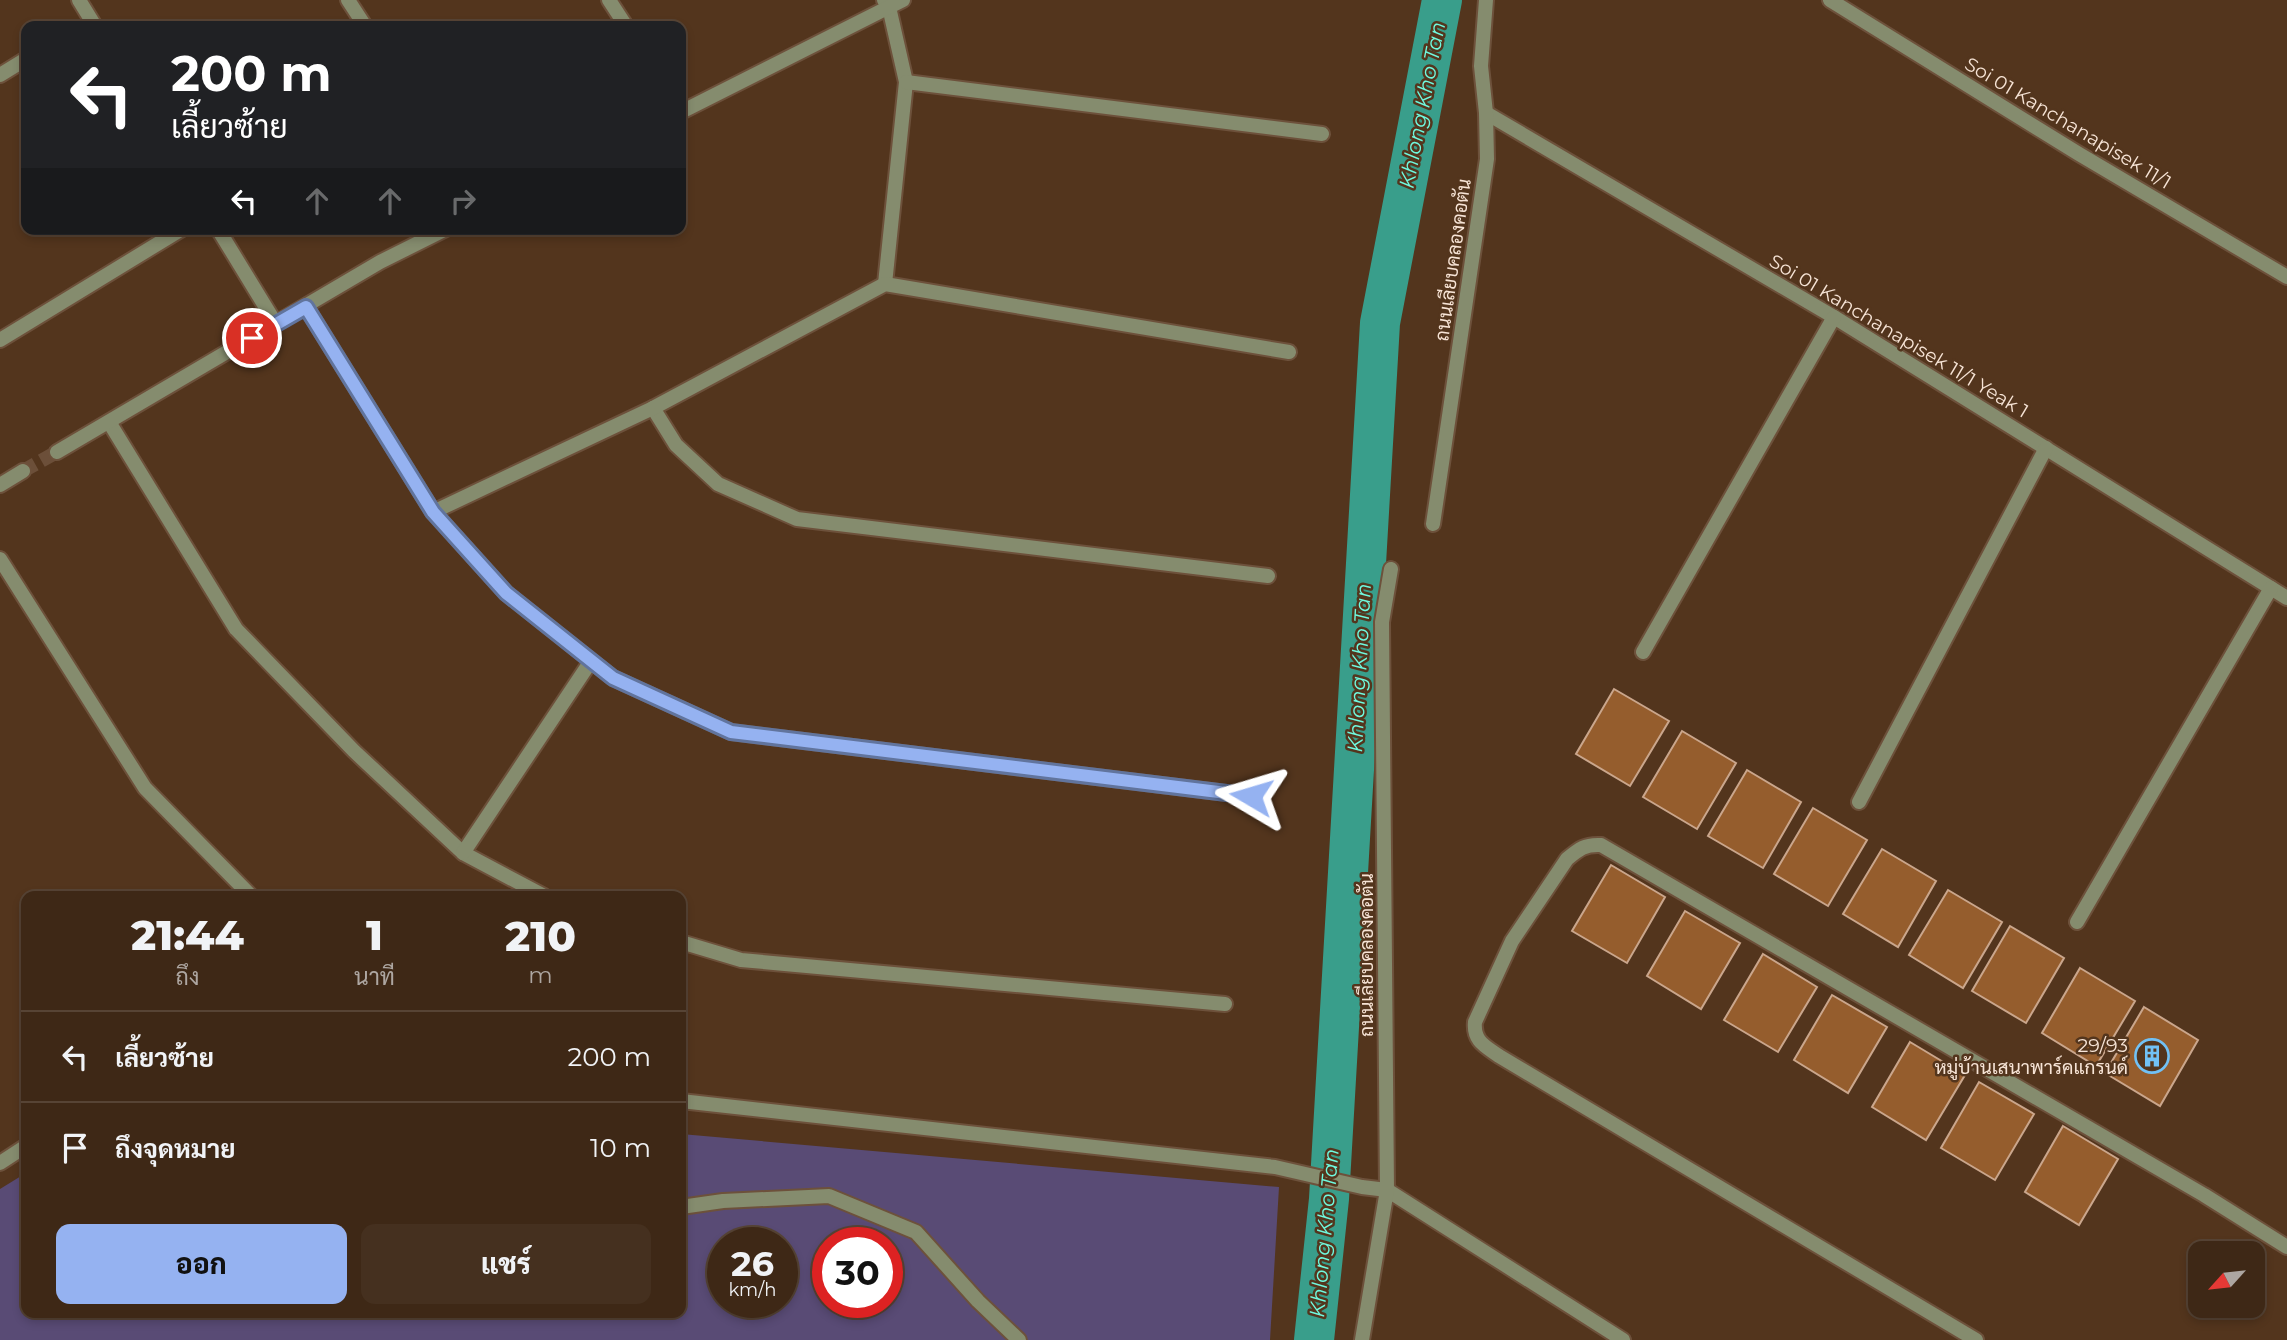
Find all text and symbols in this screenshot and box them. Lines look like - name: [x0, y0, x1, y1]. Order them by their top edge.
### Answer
- water label: Khlong Kho Tan: [1394, 20, 1450, 190]
- text: 200 m: [171, 44, 332, 103]
- icon: left: [56, 49, 147, 140]
- street label: Soi 01 Kanchanapisek 11/1: [1961, 52, 2175, 194]
- text: เลี้ยวซ้าย: [171, 107, 288, 146]
- street label: ถนนเลียบคลองคอตัน: [1429, 177, 1476, 343]
- icon: left: [225, 182, 263, 220]
- icon: ahead: [298, 182, 336, 220]
- icon: ahead: [371, 182, 409, 220]
- icon: right: [444, 182, 482, 220]
- street label: Soi 01 Kanchanapisek 11/1 Yeak 1: [1765, 249, 2033, 423]
- pin: [222, 308, 282, 368]
- icon: arrive: [233, 319, 271, 357]
- water label: Khlong Kho Tan: [1342, 583, 1376, 753]
- position arrow: [1214, 759, 1288, 833]
- street label: ถนนเลียบคลองคอตัน: [1354, 873, 1378, 1037]
- text: 21:44: [131, 909, 244, 961]
- text: 1: [366, 909, 383, 961]
- text: 210: [505, 910, 576, 962]
- text: m: [528, 961, 553, 989]
- text: ถึง: [176, 963, 199, 991]
- text: นาที: [354, 963, 395, 991]
- place label: 29/93 หมู่บ้านเสนาพาร์คแกรนด์: [1934, 1034, 2128, 1081]
- building icon: 29/93 หมู่บ้านเสนาพาร์คแกรนด์: [2133, 1037, 2171, 1075]
- icon: left: [56, 1038, 94, 1076]
- text: 200 m: [567, 1041, 651, 1073]
- text: เลี้ยวซ้าย: [115, 1042, 214, 1074]
- icon: arrive: [56, 1129, 94, 1167]
- text: 10 m: [590, 1132, 651, 1164]
- text: ถึงจุดหมาย: [115, 1133, 236, 1165]
- water label: Khlong Kho Tan: [1304, 1148, 1344, 1318]
- button: ออก: [56, 1224, 347, 1304]
- button: แชร์: [361, 1224, 651, 1304]
- speed limit sign: 30: [812, 1227, 903, 1318]
- north arrow: [2188, 1241, 2264, 1318]
- map controls: [2188, 1241, 2265, 1318]
- text: 26: [731, 1242, 774, 1285]
- text: km/h: [728, 1279, 777, 1301]

